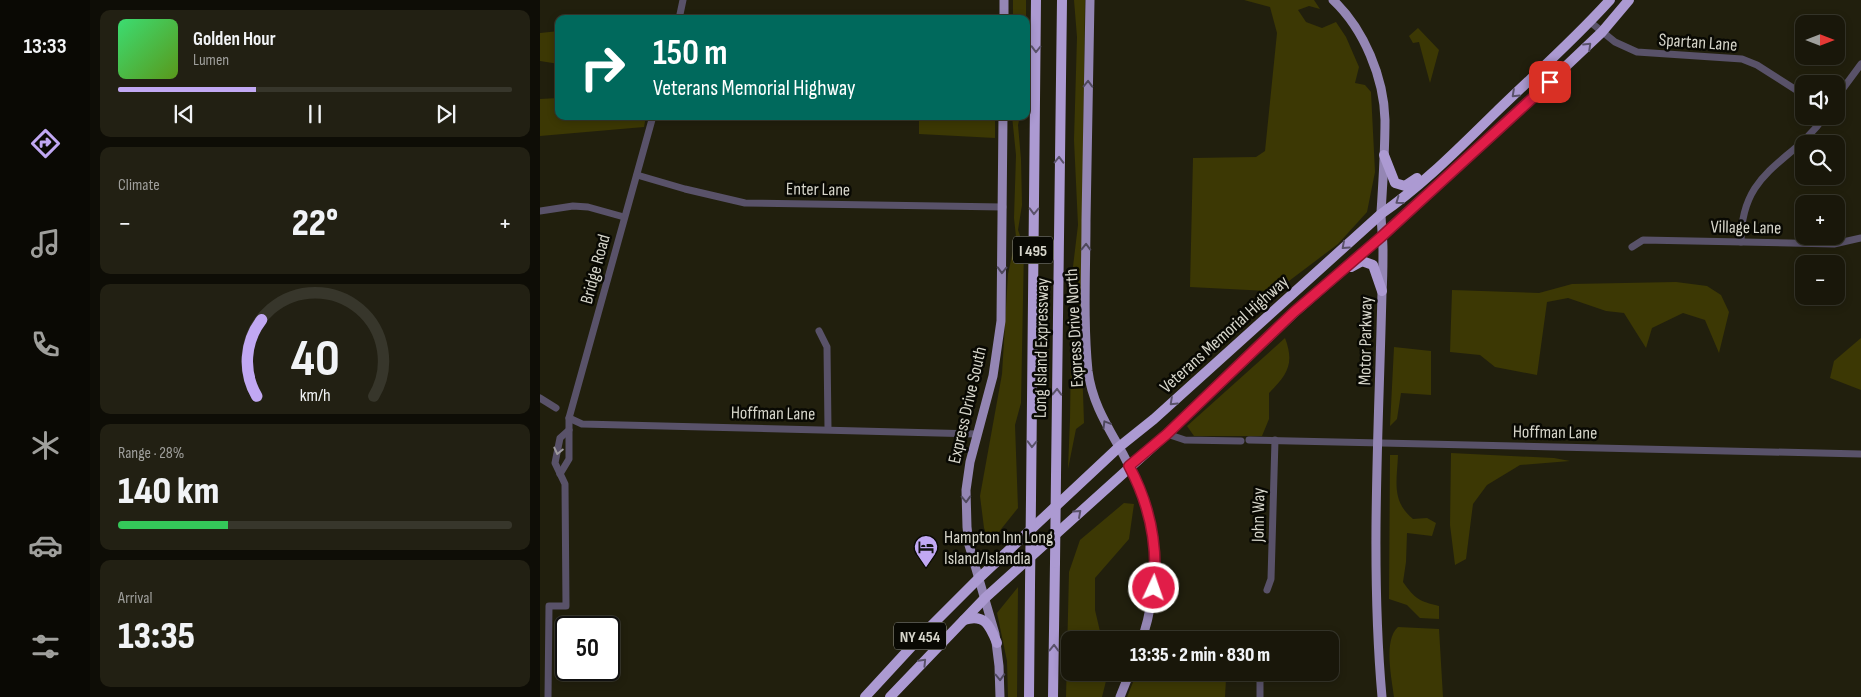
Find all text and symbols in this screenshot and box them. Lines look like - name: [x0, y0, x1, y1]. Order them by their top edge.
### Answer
- north arrow: [1795, 15, 1845, 65]
- map controls: [1795, 15, 1845, 305]
- text: Golden Hour: [193, 28, 276, 51]
- street label: Spartan Lane: [1658, 29, 1738, 56]
- text: 150 m: [653, 32, 727, 75]
- text: 13:33: [23, 33, 67, 60]
- icon: right: [570, 35, 635, 100]
- one-way arrow: [1582, 43, 1591, 52]
- one-way arrow: [1031, 45, 1041, 53]
- text: Lumen: [193, 51, 229, 70]
- pin: [1529, 61, 1571, 103]
- icon: arrive: [1536, 68, 1564, 96]
- text: Veterans Memorial Highway: [653, 75, 856, 102]
- button: sound: [1795, 75, 1845, 125]
- one-way arrow: [1083, 80, 1094, 88]
- one-way arrow: [1512, 88, 1521, 97]
- icon: previous: [170, 100, 198, 128]
- icon: pause: [301, 100, 329, 128]
- icon: next: [432, 100, 460, 128]
- icon: directions: [28, 126, 63, 161]
- button: search: [1795, 135, 1845, 185]
- one-way arrow: [1054, 156, 1064, 164]
- text: Climate: [118, 176, 160, 195]
- street label: Enter Lane: [786, 178, 850, 201]
- one-way arrow: [1395, 195, 1405, 204]
- button: +: [1795, 195, 1845, 245]
- text: 22°: [292, 201, 338, 246]
- text: −: [118, 207, 132, 240]
- text: +: [498, 207, 512, 240]
- one-way arrow: [1029, 208, 1039, 215]
- street label: Village Lane: [1710, 216, 1782, 239]
- icon: music: [28, 226, 63, 261]
- street label: Bridge Road: [576, 232, 615, 306]
- road number: I 495: [1013, 236, 1053, 264]
- one-way arrow: [1342, 240, 1351, 249]
- one-way arrow: [1081, 243, 1091, 250]
- button: −: [1795, 255, 1845, 305]
- one-way arrow: [997, 266, 1007, 274]
- street label: Express Drive North: [1061, 268, 1088, 388]
- street label: Veterans Memorial Highway: [1156, 271, 1293, 398]
- street label: Long Island Expressway: [1030, 278, 1053, 418]
- street label: Motor Parkway: [1354, 296, 1377, 386]
- icon: phone: [28, 327, 63, 362]
- text: 40: [291, 328, 339, 391]
- street label: Express Drive South: [944, 345, 991, 466]
- text: km/h: [300, 385, 330, 406]
- one-way arrow: [1052, 388, 1062, 396]
- one-way arrow: [1169, 396, 1178, 405]
- street label: Hoffman Lane: [731, 402, 815, 425]
- one-way arrow: [1102, 420, 1112, 429]
- street label: Hoffman Lane: [1513, 421, 1597, 444]
- icon: climate: [28, 428, 63, 463]
- one-way arrow: [1026, 440, 1037, 448]
- text: Range · 28%: [118, 444, 184, 463]
- one-way arrow: [553, 446, 564, 455]
- text: 140 km: [118, 469, 219, 514]
- street label: John Way: [1248, 488, 1269, 543]
- one-way arrow: [961, 495, 971, 503]
- one-way arrow: [1073, 510, 1082, 519]
- place label: Hampton Inn Long Island/Islandia: [944, 527, 1053, 569]
- icon: car: [28, 528, 63, 563]
- hotel icon: Hampton Inn Long Island/Islandia: [913, 534, 939, 568]
- position arrow: [1127, 561, 1179, 613]
- text: Arrival: [118, 589, 152, 608]
- text: 13:35: [118, 614, 195, 659]
- speed limit sign: 50: [555, 616, 620, 681]
- road number: NY 454: [894, 622, 946, 650]
- icon: filters: [28, 629, 63, 664]
- one-way arrow: [1049, 644, 1059, 652]
- text: 13:35 · 2 min · 830 m: [1130, 644, 1270, 667]
- one-way arrow: [918, 659, 927, 668]
- one-way arrow: [994, 674, 1005, 682]

